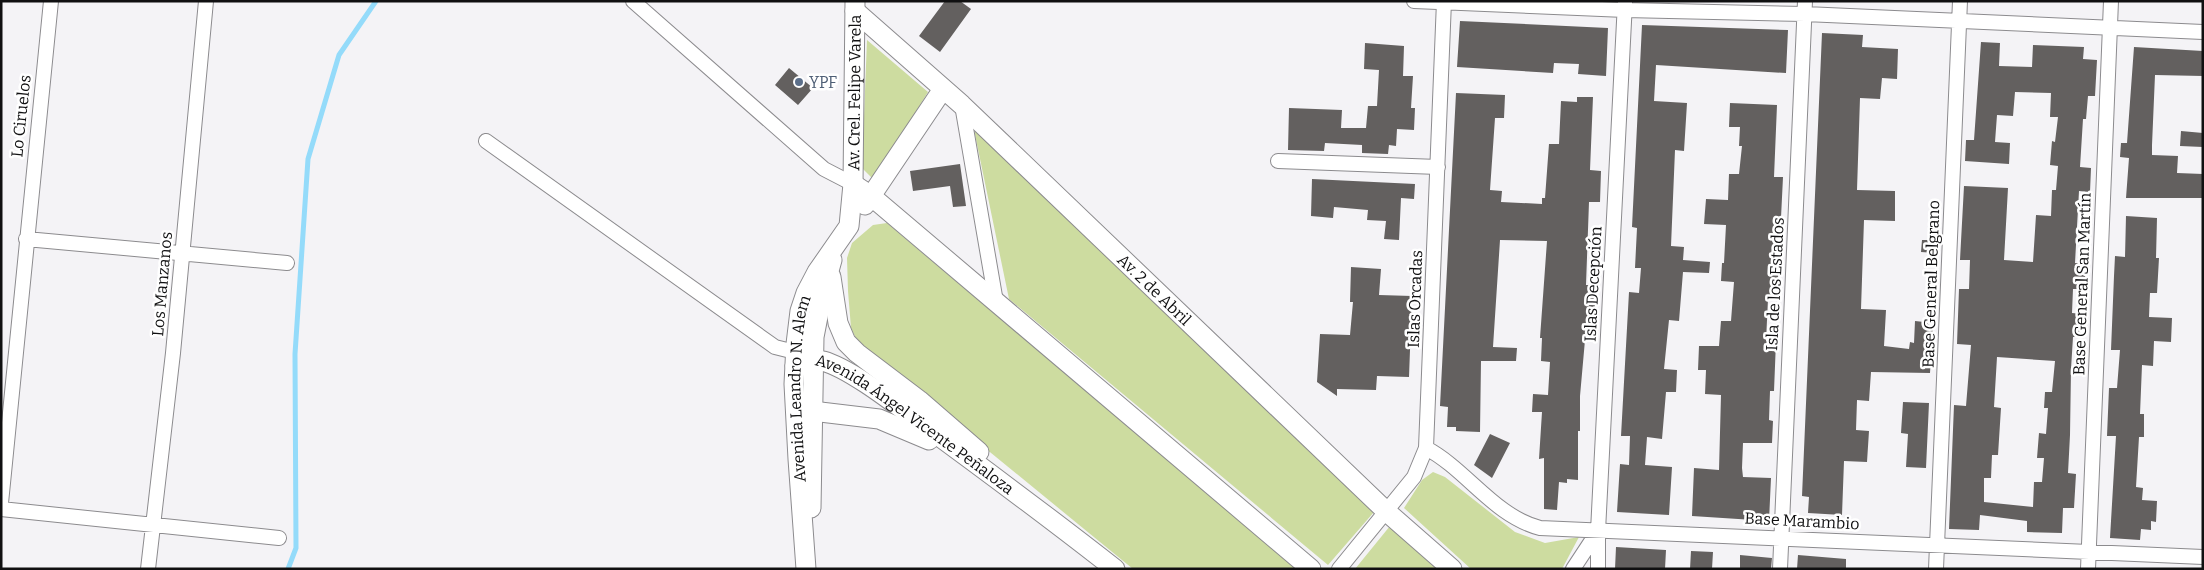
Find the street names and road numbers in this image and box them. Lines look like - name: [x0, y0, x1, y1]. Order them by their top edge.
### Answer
- street label: Av. Crel. Felipe Varela: [844, 14, 864, 171]
- street label: Lo Ciruelos: [7, 74, 35, 158]
- street label: Base General San Martín: [2069, 192, 2095, 376]
- street label: Base General Belgrano: [1919, 200, 1943, 368]
- street label: Isla de los Estados: [1762, 217, 1788, 351]
- street label: Islas Decepción: [1580, 226, 1606, 342]
- street label: Los Manzanos: [148, 231, 176, 337]
- street label: Av. 2 de Abril: [1114, 250, 1196, 329]
- street label: Islas Orcadas: [1404, 250, 1426, 348]
- street label: Avenida Leandro N. Alem: [784, 293, 814, 483]
- street label: Avenida Ángel Vicente Peñaloza: [814, 350, 1018, 498]
- street label: Base Marambio: [1744, 509, 1860, 533]

